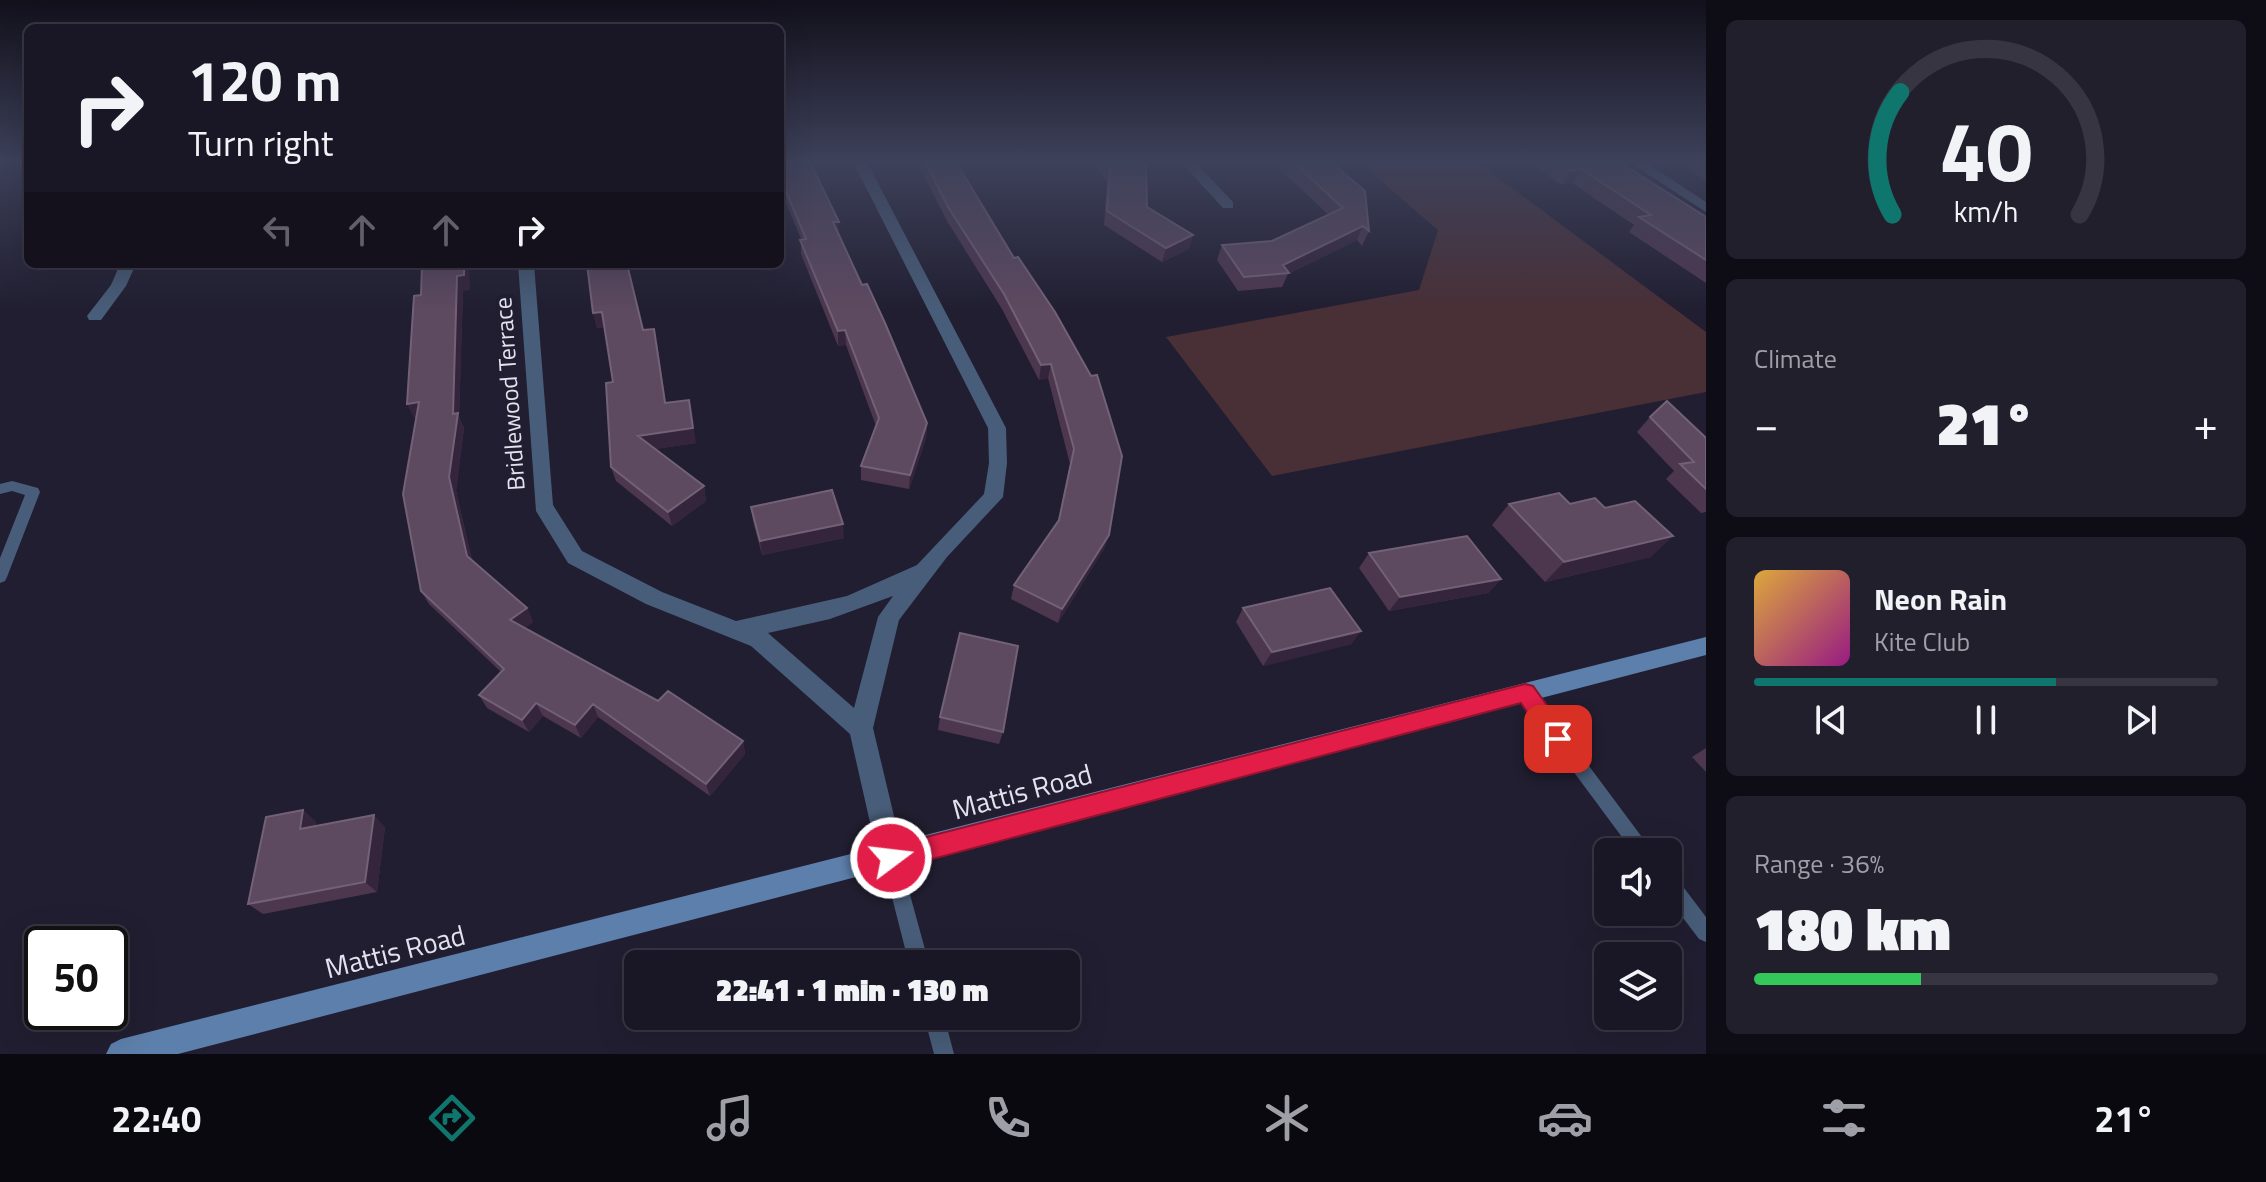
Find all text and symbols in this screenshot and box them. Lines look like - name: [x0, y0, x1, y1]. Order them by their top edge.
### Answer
- text: 120 m: [188, 38, 341, 123]
- icon: right: [56, 56, 160, 160]
- text: 40: [1939, 87, 2033, 213]
- text: Turn right: [188, 115, 333, 170]
- text: km/h: [1954, 190, 2018, 233]
- icon: left: [256, 208, 300, 252]
- icon: ahead: [340, 208, 384, 252]
- icon: ahead: [424, 208, 468, 252]
- icon: right: [508, 208, 552, 252]
- street label: Bridlewood Terrace: [484, 296, 534, 492]
- text: Climate: [1754, 339, 1837, 378]
- text: 21°: [1937, 377, 2036, 468]
- text: −: [1754, 390, 1779, 457]
- text: +: [2193, 390, 2218, 457]
- text: Neon Rain: [1874, 576, 2007, 622]
- text: Kite Club: [1874, 622, 1970, 661]
- icon: previous: [1809, 698, 1853, 742]
- icon: pause: [1964, 698, 2008, 742]
- icon: next: [2119, 698, 2163, 742]
- pin: [1524, 705, 1592, 773]
- icon: arrive: [1536, 717, 1580, 761]
- street label: Mattis Road: [947, 752, 1097, 830]
- position arrow: [849, 816, 933, 900]
- map controls: [1594, 838, 1682, 1030]
- button: sound: [1594, 838, 1682, 926]
- text: Range · 36%: [1754, 844, 1884, 883]
- text: 180 km: [1754, 882, 1951, 973]
- street label: Mattis Road: [320, 913, 470, 989]
- speed limit sign: 50: [24, 926, 128, 1030]
- button: layers: [1594, 942, 1682, 1030]
- text: 22:41 · 1 min · 130 m: [716, 967, 988, 1013]
- icon: directions: [424, 1090, 480, 1146]
- icon: music: [702, 1090, 758, 1146]
- icon: phone: [980, 1090, 1036, 1146]
- icon: climate: [1259, 1090, 1315, 1146]
- icon: car: [1537, 1090, 1593, 1146]
- icon: filters: [1816, 1090, 1872, 1146]
- text: 22:40: [111, 1091, 201, 1146]
- text: 21°: [2094, 1091, 2155, 1146]

